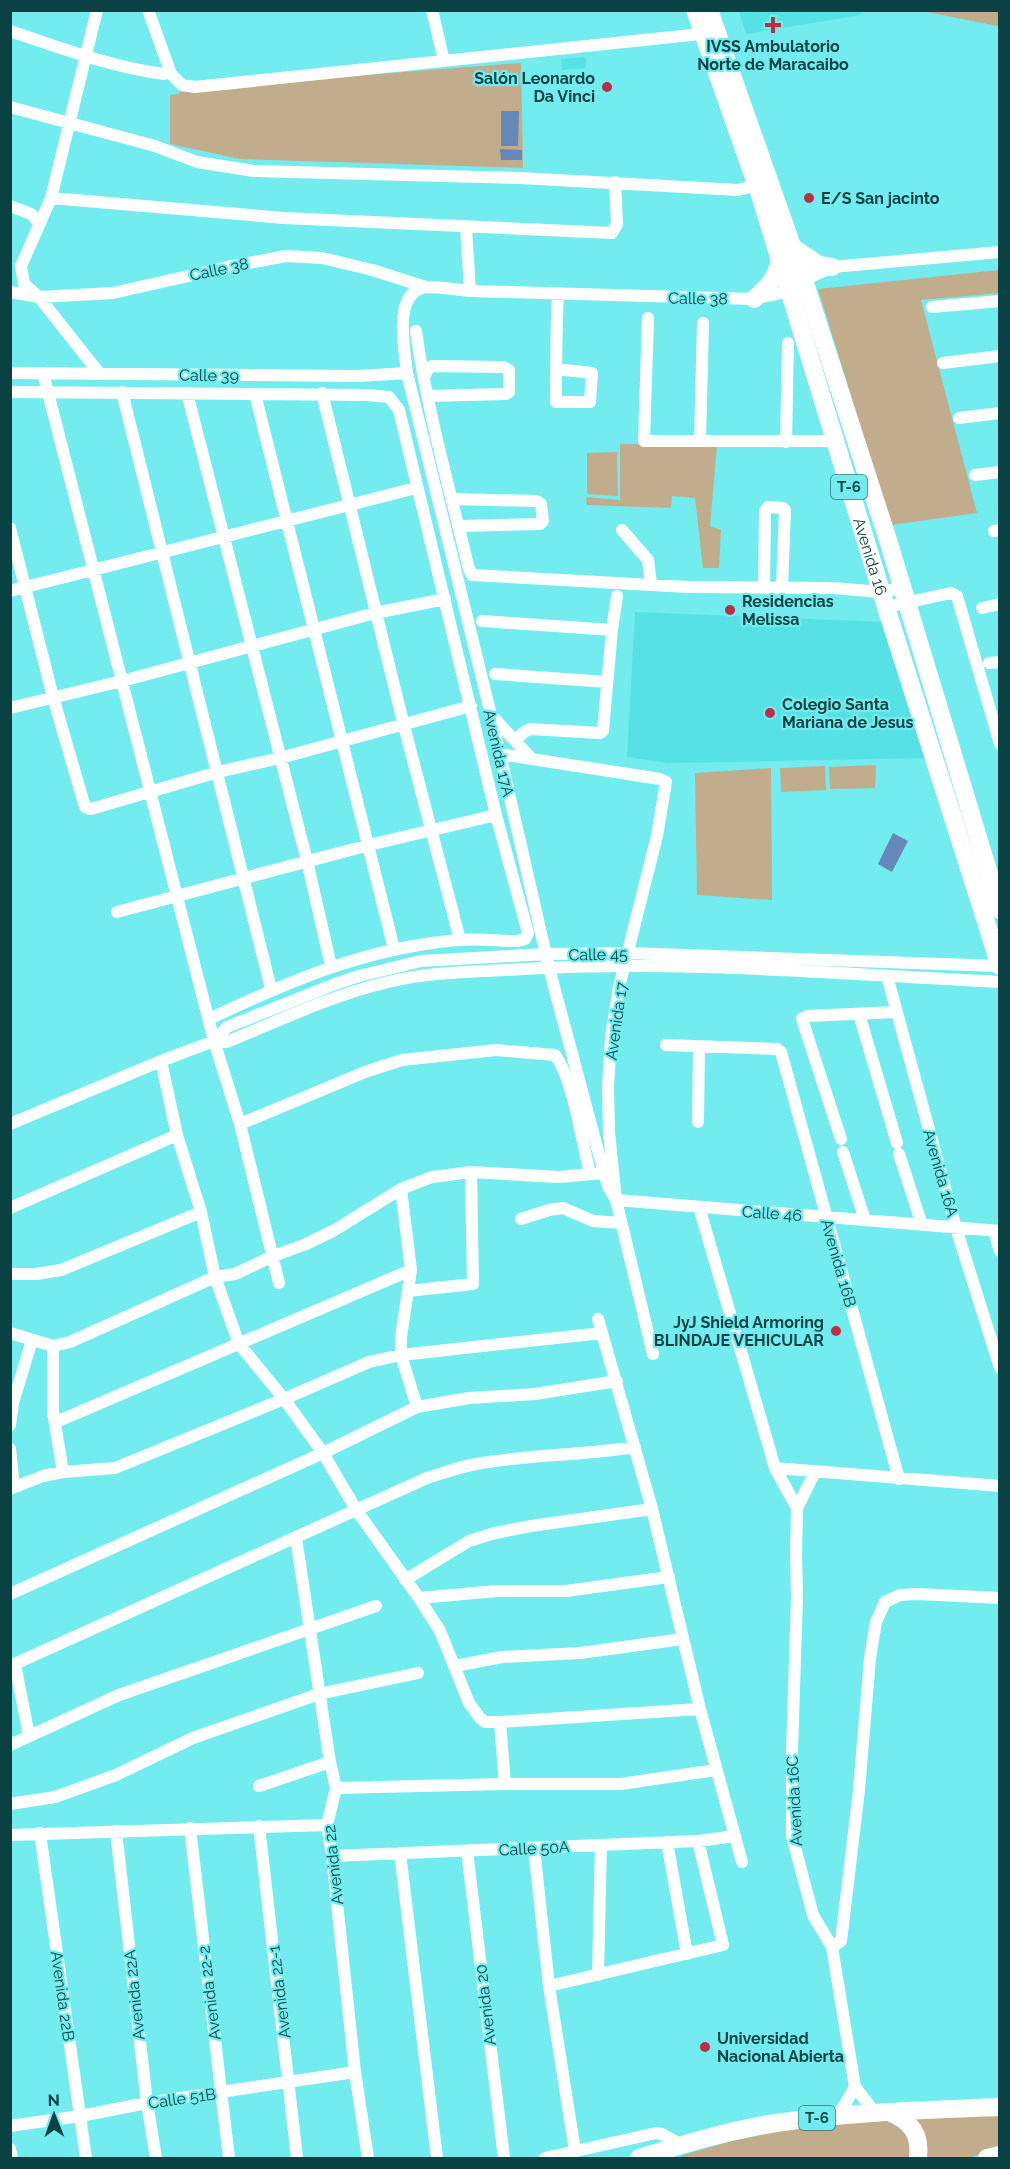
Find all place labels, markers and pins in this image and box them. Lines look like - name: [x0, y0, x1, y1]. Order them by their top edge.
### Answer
- marker: IVSS Ambulatorio Norte de Maracaibo: [764, 16, 782, 34]
- place label: IVSS Ambulatorio Norte de Maracaibo: [697, 37, 849, 74]
- place label: Salón Leonardo Da Vinci: [474, 69, 595, 106]
- marker: Salón Leonardo Da Vinci: [600, 80, 614, 94]
- place label: E/S San jacinto: [821, 189, 940, 208]
- marker: E/S San jacinto: [802, 191, 816, 205]
- place label: Residencias Melissa: [742, 592, 834, 629]
- marker: Residencias Melissa: [723, 603, 737, 617]
- place label: Colegio Santa Mariana de Jesus: [782, 695, 913, 732]
- marker: Colegio Santa Mariana de Jesus: [763, 706, 777, 720]
- place label: JyJ Shield Armoring BLINDAJE VEHICULAR: [654, 1313, 824, 1350]
- marker: JyJ Shield Armoring BLINDAJE VEHICULAR: [829, 1324, 843, 1338]
- place label: Universidad Nacional Abierta: [717, 2029, 844, 2066]
- marker: Universidad Nacional Abierta: [698, 2040, 712, 2054]

